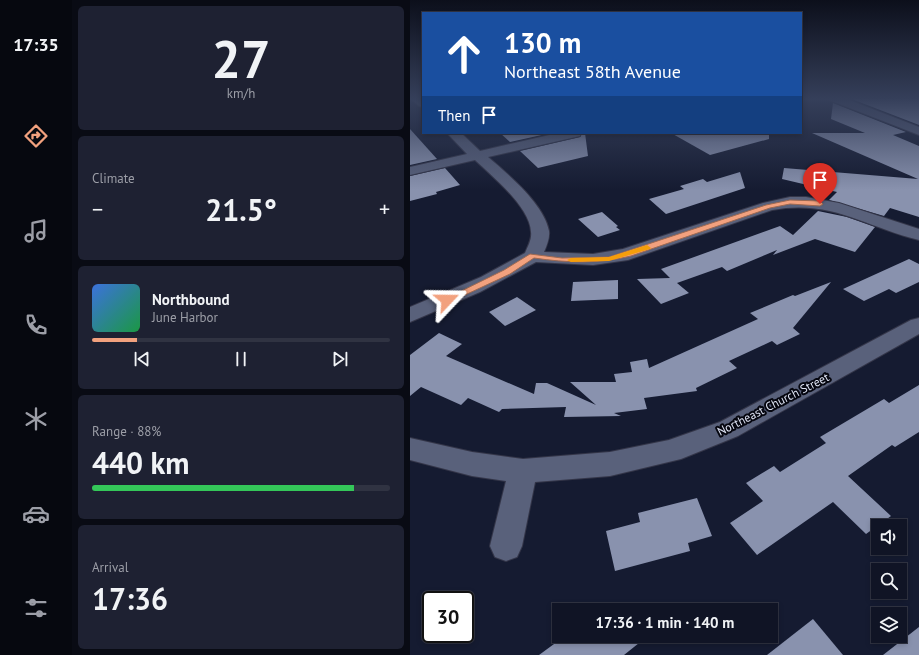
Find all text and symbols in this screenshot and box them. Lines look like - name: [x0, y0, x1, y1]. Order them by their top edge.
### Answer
- text: 130 m: [504, 24, 581, 61]
- text: 27: [212, 25, 270, 92]
- icon: ahead: [438, 28, 490, 80]
- text: 17:35: [13, 33, 59, 56]
- text: Northeast 58th Avenue: [504, 60, 681, 83]
- text: km/h: [227, 85, 255, 102]
- icon: arrive: [478, 104, 500, 126]
- text: Then: [438, 106, 470, 125]
- icon: directions: [22, 122, 50, 150]
- pin: [803, 163, 837, 204]
- icon: arrive: [809, 169, 831, 191]
- text: Climate: [92, 170, 135, 187]
- text: 21.5°: [205, 190, 277, 229]
- text: −: [92, 195, 103, 223]
- text: +: [379, 195, 390, 223]
- icon: music: [22, 217, 50, 245]
- position arrow: [426, 279, 468, 321]
- text: Northbound: [152, 290, 229, 309]
- text: June Harbor: [152, 309, 218, 326]
- icon: phone: [22, 311, 50, 339]
- icon: previous: [131, 348, 153, 370]
- icon: pause: [230, 348, 252, 370]
- icon: next: [329, 348, 351, 370]
- street label: Northeast Church Street: [714, 369, 832, 439]
- icon: climate: [22, 405, 50, 433]
- text: Range · 88%: [92, 423, 161, 440]
- text: 440 km: [92, 443, 190, 482]
- icon: car: [22, 500, 50, 528]
- map controls: [871, 519, 907, 643]
- button: sound: [871, 519, 907, 555]
- text: Arrival: [92, 559, 128, 576]
- button: search: [871, 563, 907, 599]
- text: 17:36: [92, 579, 168, 618]
- speed limit sign: 30: [422, 591, 474, 643]
- icon: filters: [22, 594, 50, 622]
- button: layers: [871, 607, 907, 643]
- text: 17:36 · 1 min · 140 m: [596, 613, 734, 632]

